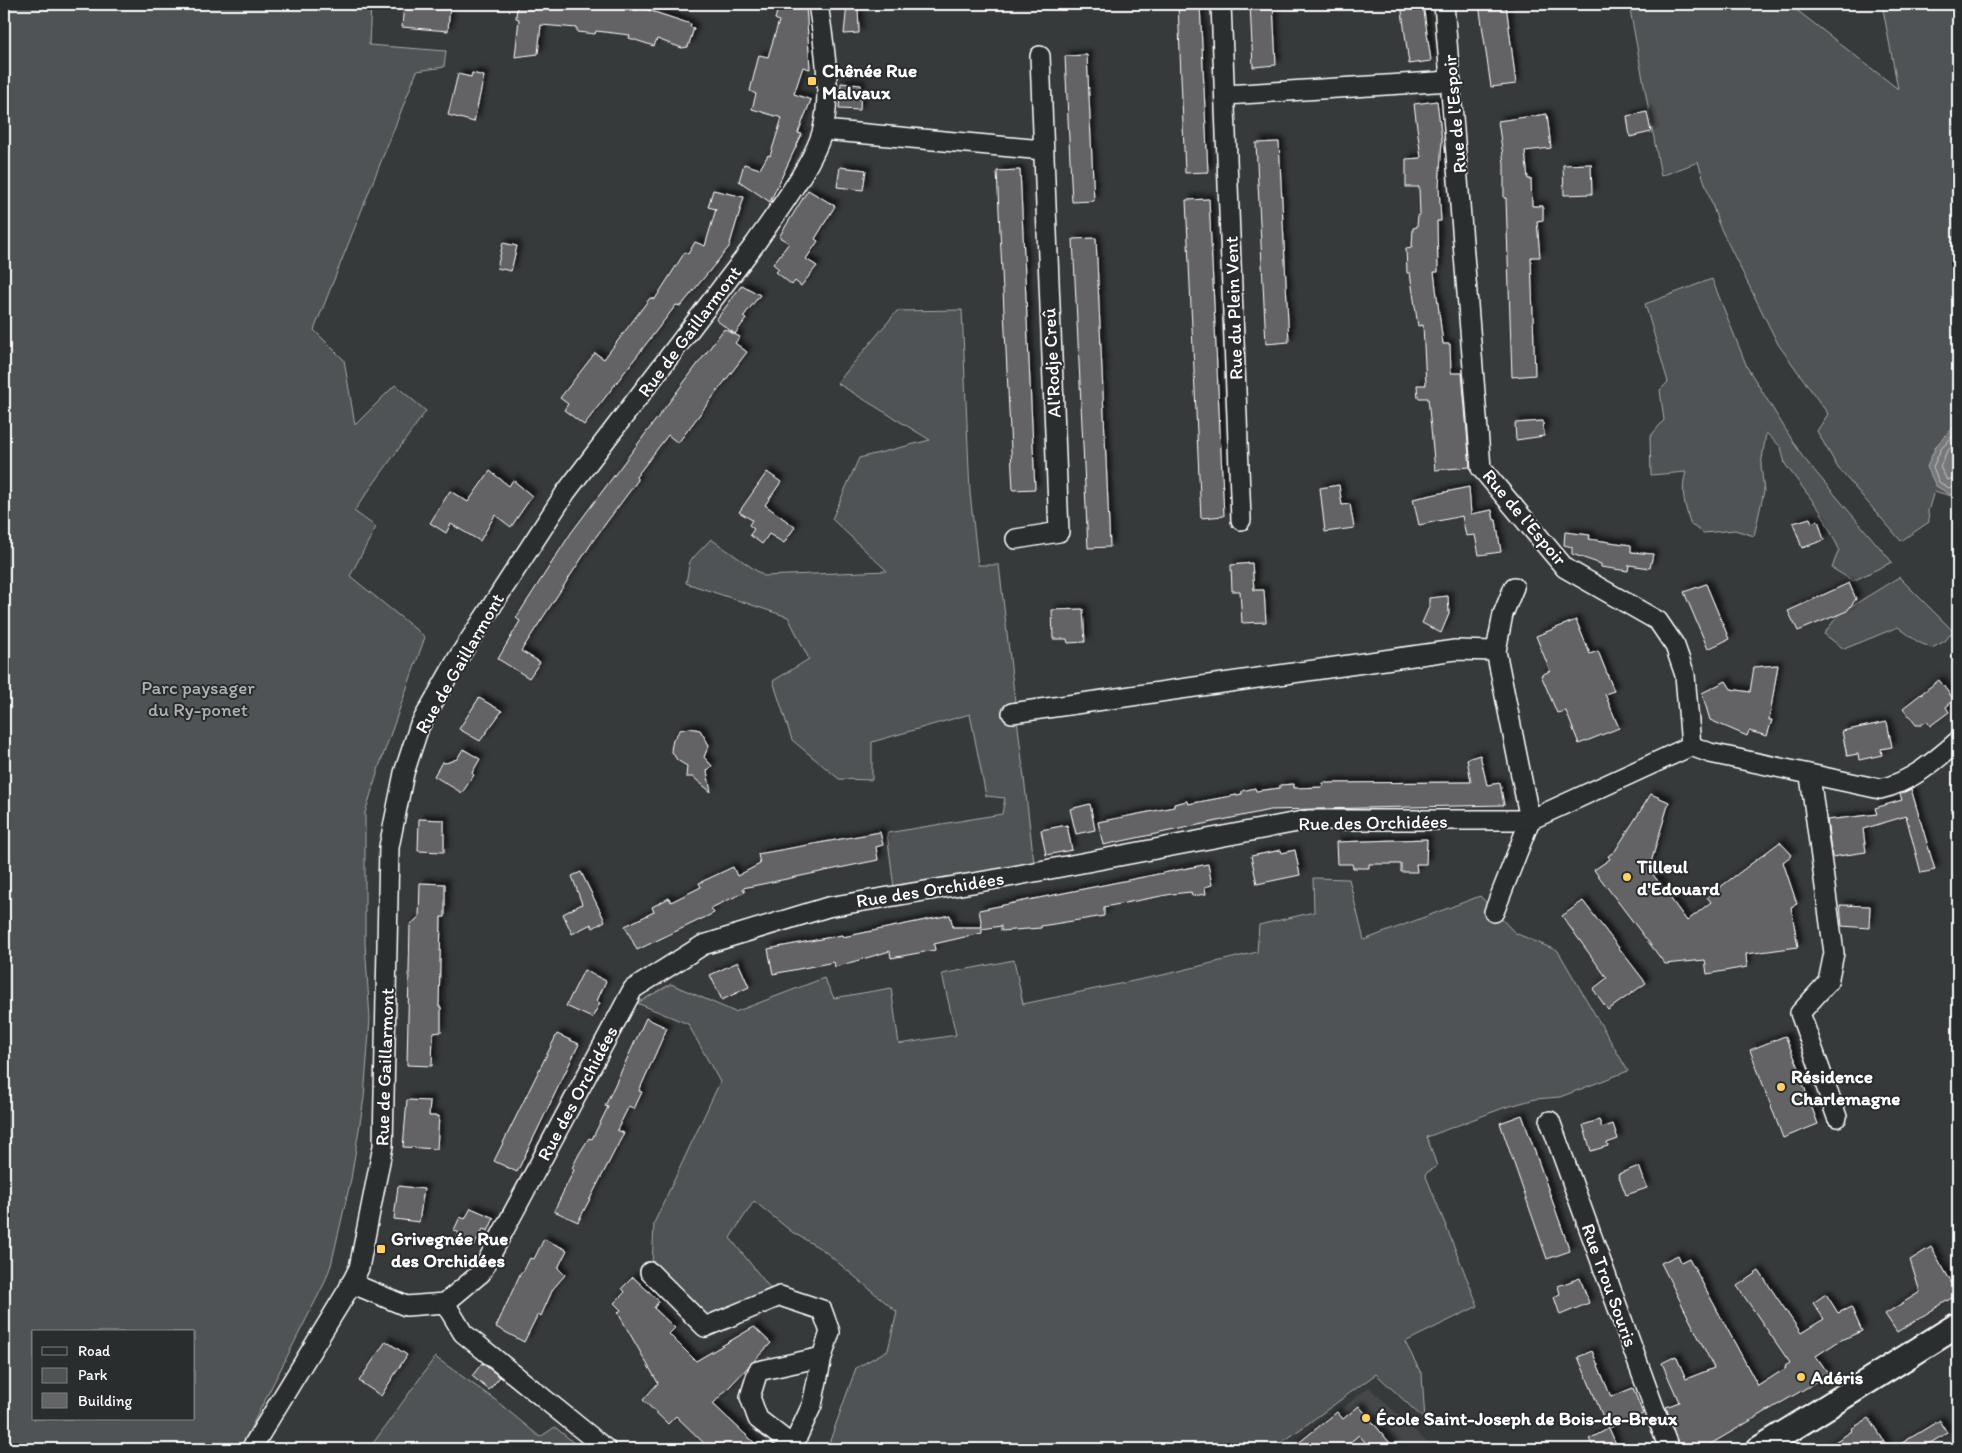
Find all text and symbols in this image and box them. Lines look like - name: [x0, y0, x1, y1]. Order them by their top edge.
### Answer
- street label: Rue de l'Espoir: [1438, 53, 1471, 174]
- place label: Chênée Rue Malvaux: [822, 59, 917, 104]
- marker: Chênée Rue Malvaux: [806, 75, 818, 87]
- street label: Rue du Plein Vent: [1219, 236, 1248, 380]
- street label: Rue de Gaillarmont: [633, 261, 746, 401]
- street label: Al'Rodje Creû: [1037, 307, 1066, 418]
- street label: Rue de l'Espoir: [1478, 464, 1572, 571]
- street label: Rue de Gaillarmont: [410, 589, 509, 737]
- park label: Parc paysager du Ry-ponet: [141, 676, 255, 721]
- street label: Rue des Orchidées: [1298, 810, 1448, 835]
- place label: Tilleul d'Edouard: [1636, 855, 1720, 900]
- street label: Rue des Orchidées: [855, 866, 1006, 913]
- marker: Tilleul d'Edouard: [1621, 871, 1633, 883]
- street label: Rue de Gaillarmont: [370, 988, 399, 1146]
- street label: Rue des Orchidées: [532, 1022, 623, 1165]
- place label: Résidence Charlemagne: [1791, 1065, 1900, 1110]
- marker: Résidence Charlemagne: [1775, 1081, 1787, 1093]
- street label: Rue Trou Souris: [1577, 1220, 1643, 1350]
- place label: Grivegnée Rue des Orchidées: [391, 1227, 508, 1272]
- marker: Grivegnée Rue des Orchidées: [375, 1243, 387, 1255]
- legend: [32, 1330, 195, 1420]
- text: Road: [78, 1342, 111, 1360]
- text: Park: [78, 1366, 108, 1384]
- place label: Adéris: [1810, 1366, 1864, 1389]
- marker: Adéris: [1795, 1371, 1807, 1383]
- text: Building: [78, 1392, 132, 1410]
- place label: École Saint-Joseph de Bois-de-Breux: [1376, 1407, 1678, 1430]
- marker: École Saint-Joseph de Bois-de-Breux: [1360, 1412, 1372, 1424]

